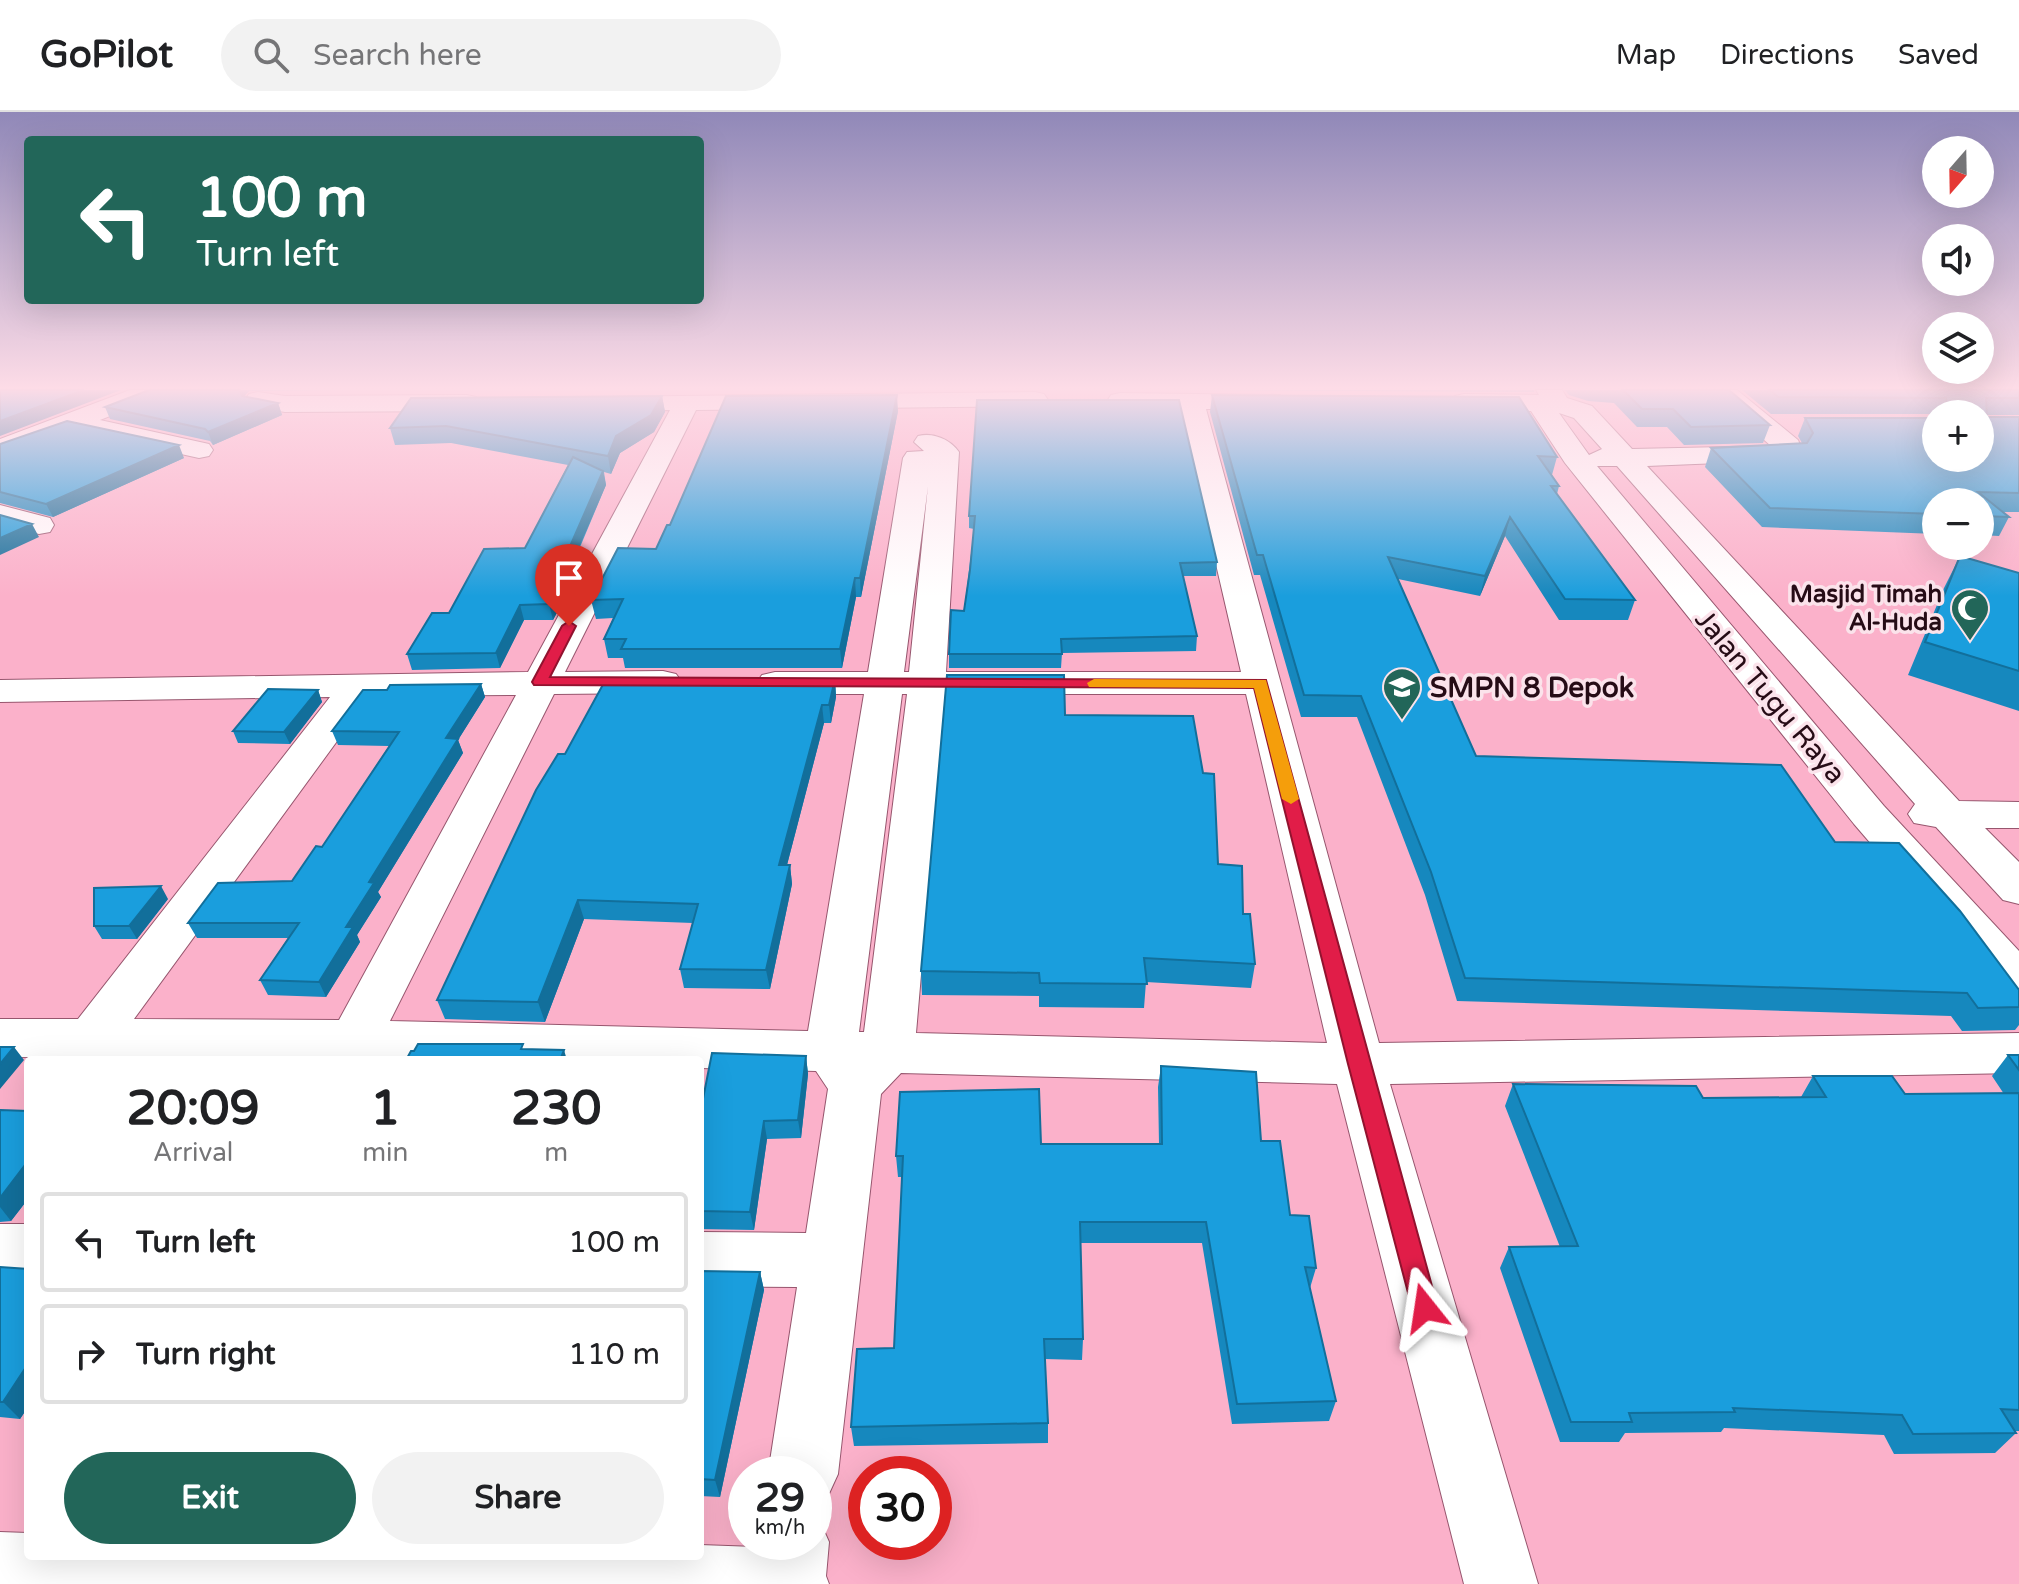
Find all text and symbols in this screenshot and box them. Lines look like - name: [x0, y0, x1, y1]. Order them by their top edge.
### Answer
- search box: [221, 19, 781, 91]
- text: GoPilot: [40, 32, 173, 78]
- icon: search: [249, 33, 293, 77]
- text: Search here: [313, 37, 482, 74]
- text: Map: [1616, 38, 1676, 72]
- text: Directions: [1720, 38, 1854, 72]
- text: Saved: [1898, 38, 1979, 72]
- north arrow: [1922, 136, 1994, 208]
- map controls: [1922, 136, 1994, 560]
- text: 100 m: [196, 165, 367, 232]
- icon: left: [64, 168, 168, 272]
- button: sound: [1922, 224, 1994, 296]
- text: Turn left: [196, 233, 339, 276]
- button: layers: [1922, 312, 1994, 384]
- button: +: [1922, 400, 1994, 472]
- button: −: [1922, 488, 1994, 560]
- pin: [535, 544, 603, 626]
- icon: arrive: [547, 556, 591, 600]
- place label: Masjid Timah Al-Huda: [1790, 580, 1942, 637]
- mosque icon: Masjid Timah Al-Huda: [1949, 587, 1991, 642]
- street label: Jalan Tugu Raya: [1688, 603, 1853, 790]
- school or university icon: SMPN 8 Depok: [1381, 666, 1423, 721]
- place label: SMPN 8 Depok: [1430, 671, 1634, 705]
- text: 20:09: [127, 1080, 260, 1138]
- text: 1: [370, 1080, 400, 1138]
- text: 230: [511, 1080, 601, 1138]
- text: Arrival: [153, 1137, 233, 1168]
- text: min: [362, 1137, 408, 1168]
- text: m: [544, 1137, 568, 1168]
- icon: left: [68, 1220, 112, 1264]
- text: Turn left: [136, 1224, 255, 1261]
- text: 100 m: [568, 1224, 660, 1261]
- position arrow: [1383, 1266, 1467, 1350]
- icon: right: [68, 1332, 112, 1376]
- text: Turn right: [136, 1336, 276, 1373]
- text: 110 m: [568, 1336, 660, 1373]
- button: Exit: [64, 1452, 356, 1544]
- button: Share: [372, 1452, 664, 1544]
- speed limit sign: 30: [848, 1456, 952, 1560]
- text: 29: [755, 1474, 805, 1522]
- text: km/h: [755, 1516, 805, 1540]

